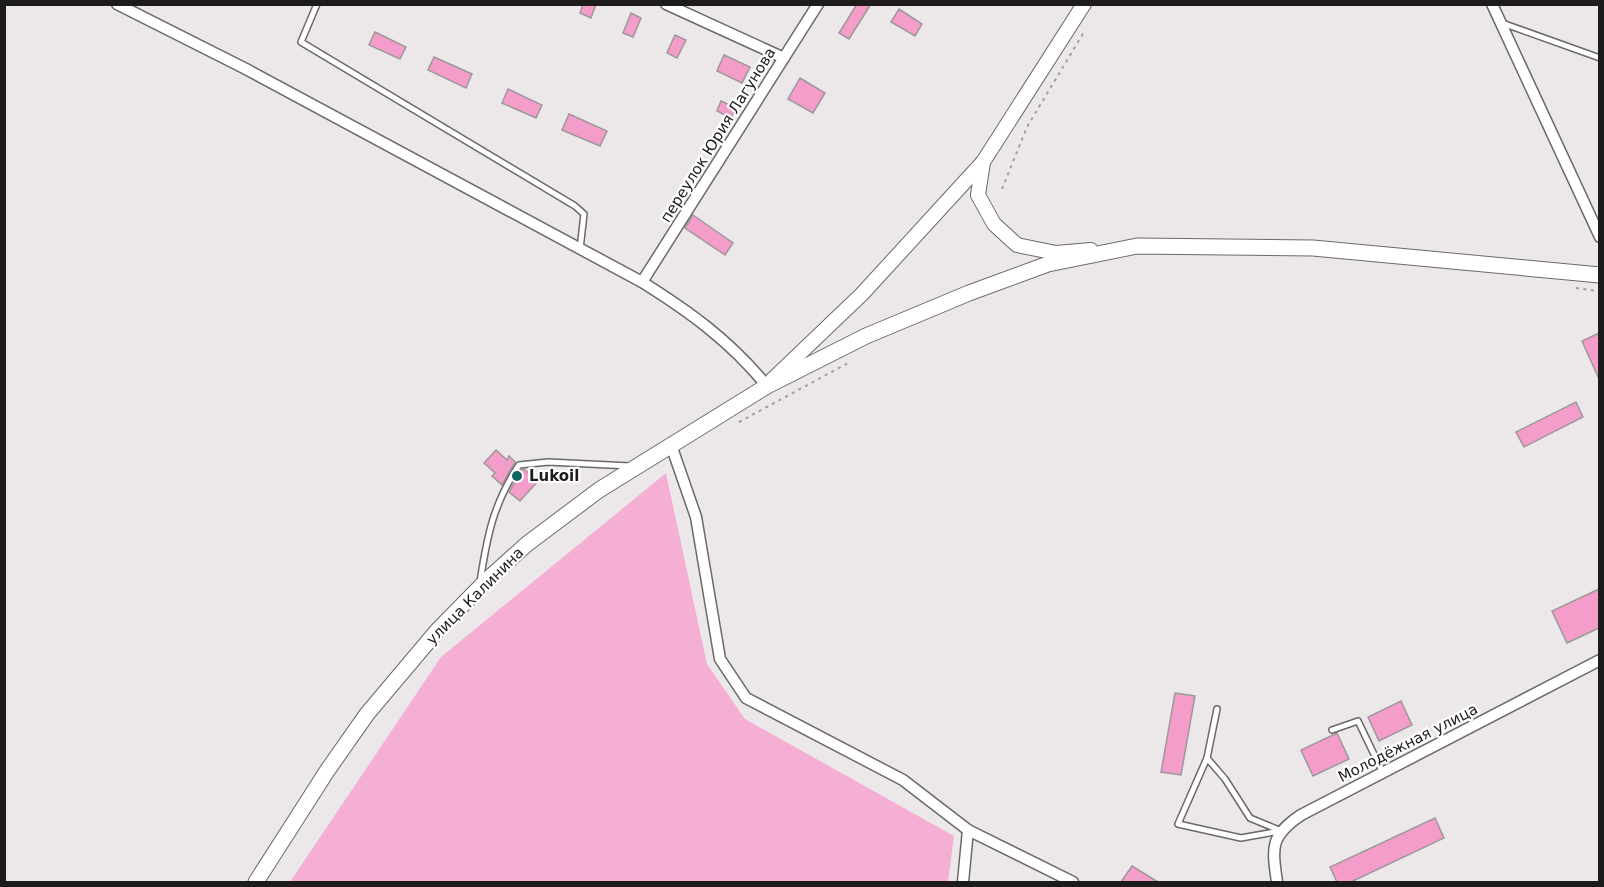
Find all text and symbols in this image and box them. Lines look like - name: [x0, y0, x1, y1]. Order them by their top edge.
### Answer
- street label: переулок Юрия Лагунова: [657, 44, 779, 226]
- place label: Lukoil: [529, 467, 579, 485]
- marker: Lukoil: [510, 469, 524, 483]
- street label: улица Калинина: [423, 544, 527, 648]
- street label: Молодёжная улица: [1335, 700, 1481, 786]

